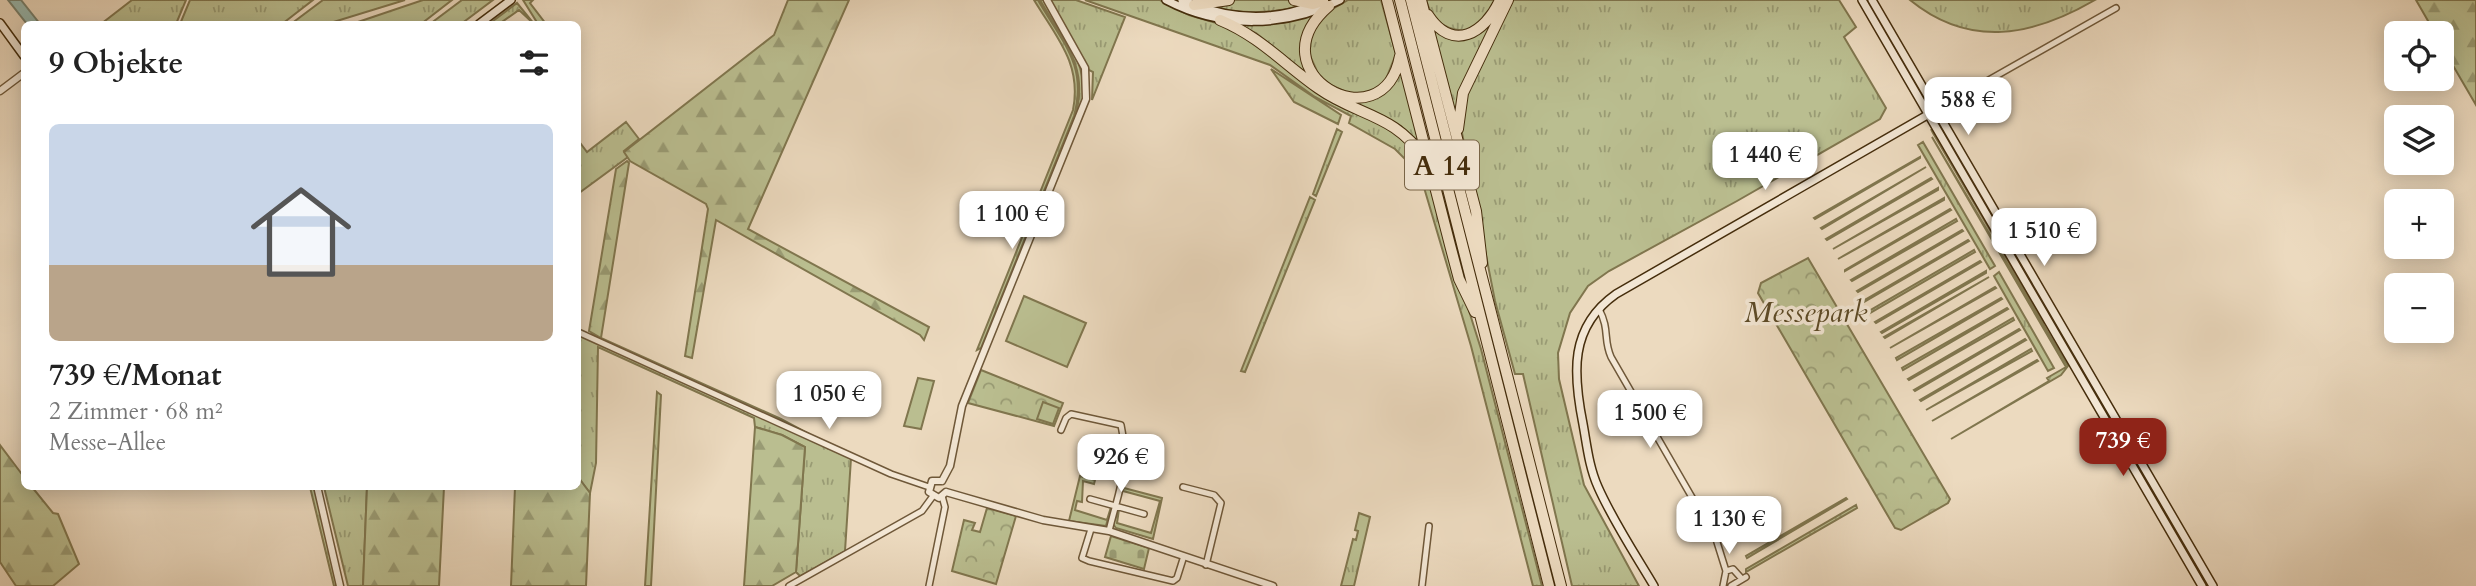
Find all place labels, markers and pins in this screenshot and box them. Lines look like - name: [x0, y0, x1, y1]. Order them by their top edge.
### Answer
- pin: 588 €: [1919, 78, 2017, 137]
- pin: 1 440 €: [1700, 132, 1830, 192]
- pin: 1 100 €: [947, 191, 1077, 251]
- pin: 1 510 €: [1979, 208, 2109, 268]
- pin: 1 050 €: [764, 372, 894, 431]
- pin: 1 500 €: [1585, 391, 1715, 450]
- pin: 739 €: [2074, 419, 2172, 478]
- pin: 926 €: [1072, 434, 1170, 494]
- pin: 1 130 €: [1664, 496, 1794, 556]

